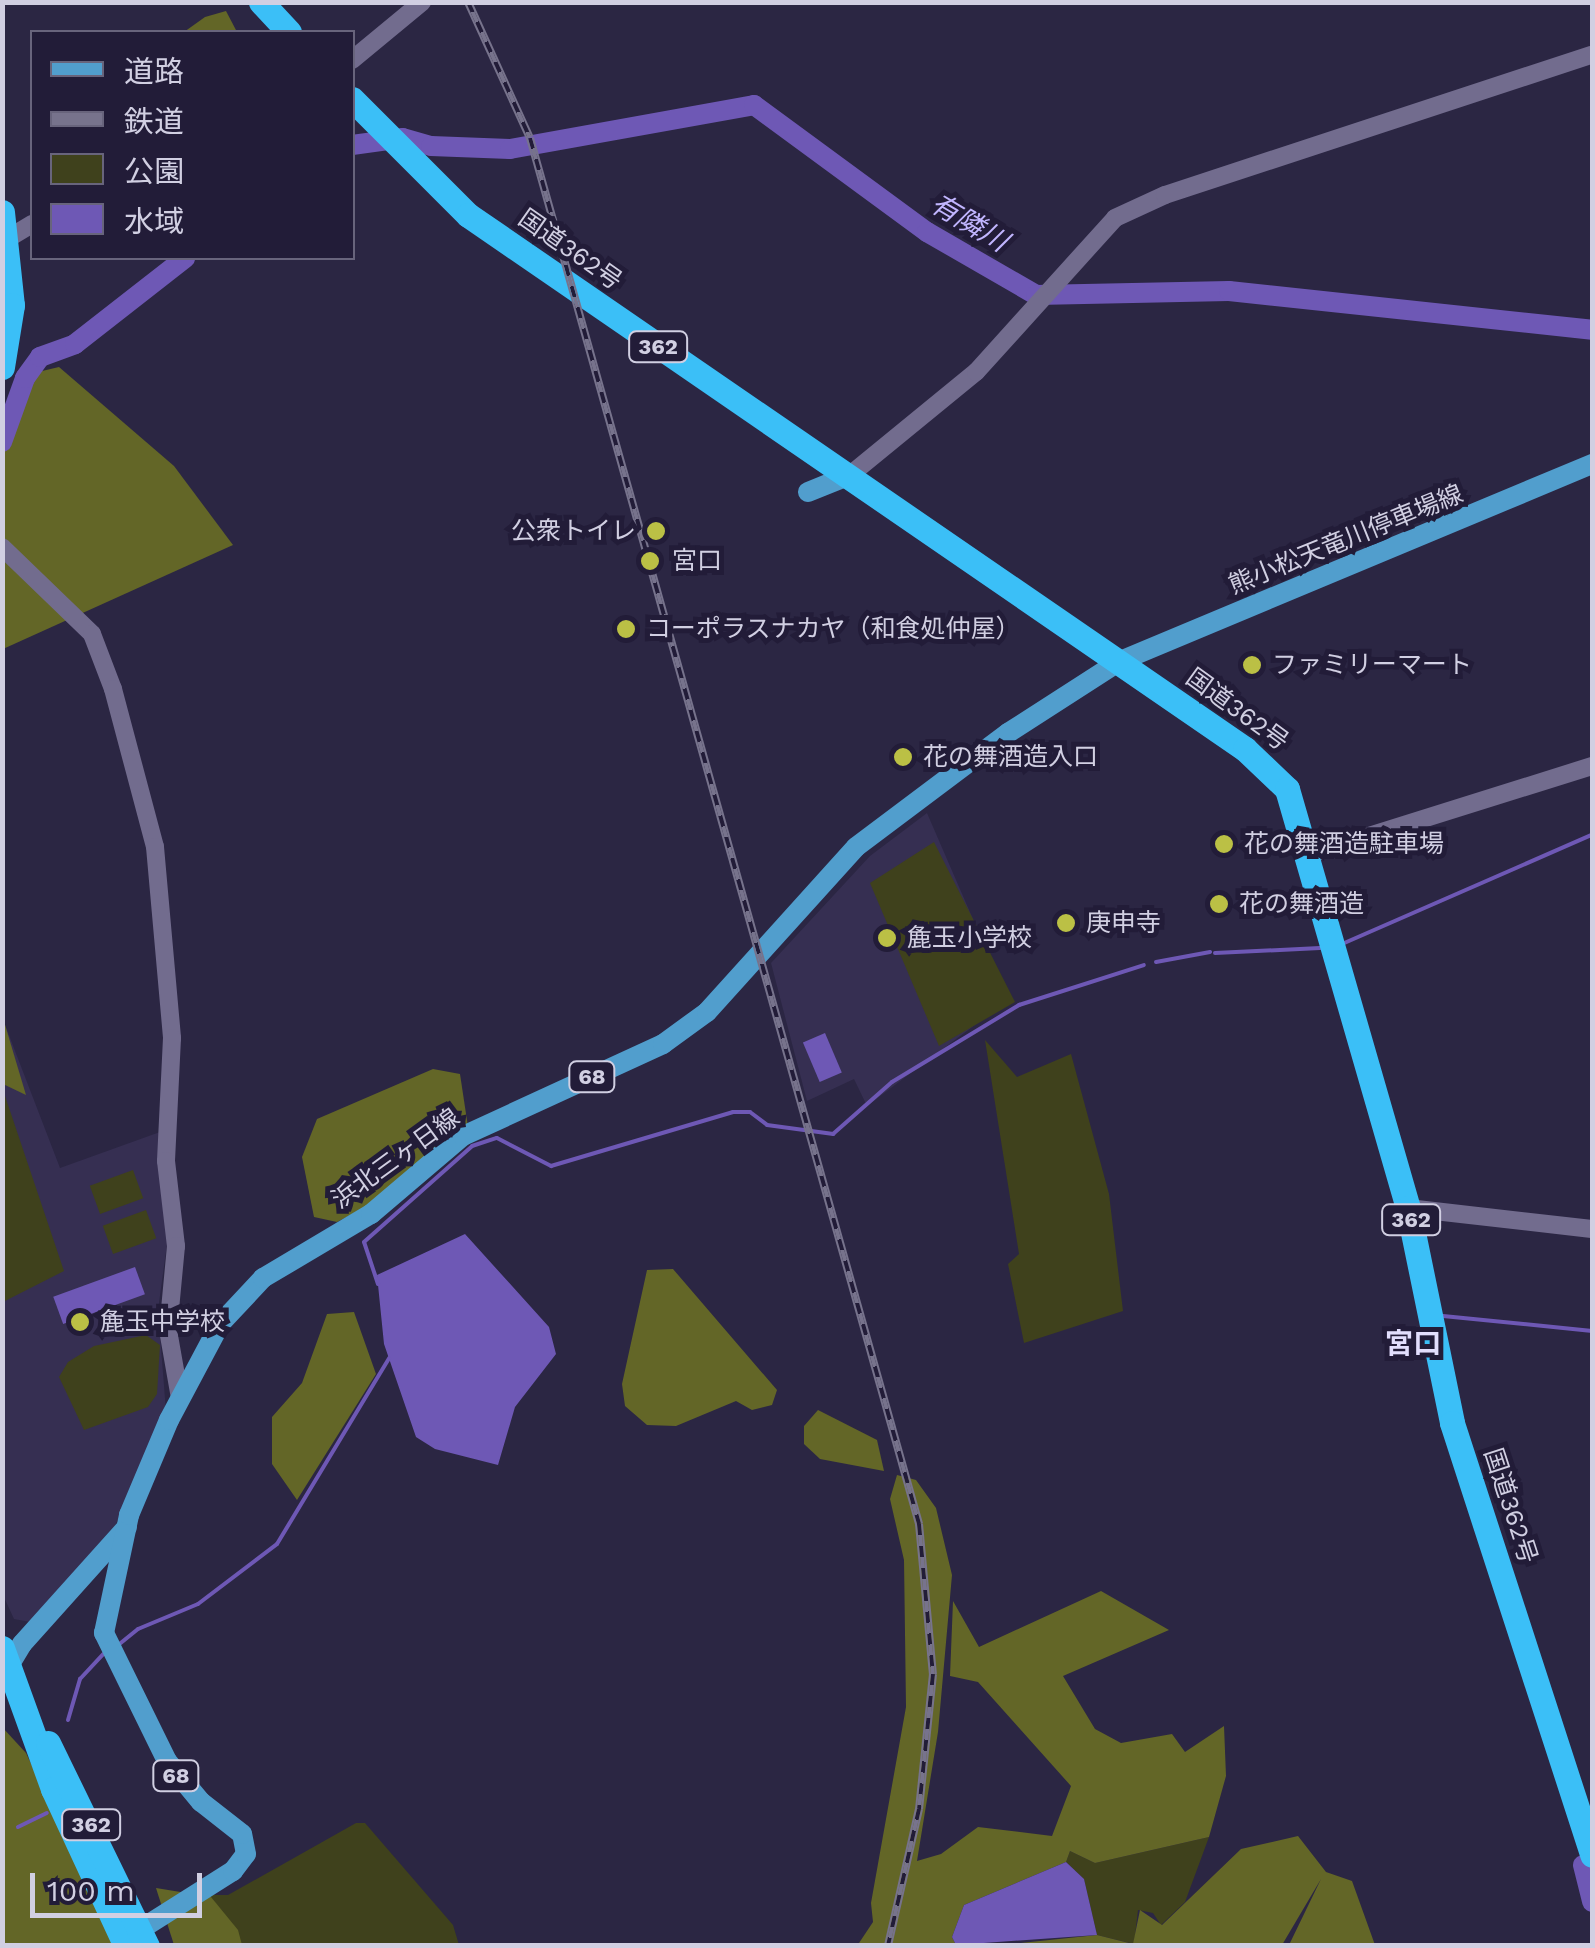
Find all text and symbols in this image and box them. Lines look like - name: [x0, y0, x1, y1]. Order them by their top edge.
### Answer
- legend: [30, 30, 355, 260]
- text: 道路: [124, 54, 184, 89]
- text: 鉄道: [124, 104, 184, 139]
- text: 公園: [124, 154, 184, 189]
- water label: 有隣川: [924, 187, 1014, 259]
- street label: 国道362号: [513, 203, 627, 297]
- text: 水域: [124, 204, 184, 239]
- road number: 362: [628, 330, 688, 364]
- street label: 熊小松天竜川停車場線: [1224, 479, 1468, 601]
- place label: 公衆トイレ: [511, 516, 636, 546]
- marker: 公衆トイレ: [645, 520, 667, 542]
- place label: 宮口: [672, 546, 722, 576]
- marker: 宮口: [637, 548, 663, 574]
- place label: コーポラスナカヤ（和食処仲屋）: [646, 614, 1021, 644]
- marker: コーポラスナカヤ（和食処仲屋）: [615, 618, 637, 640]
- place label: ファミリーマート: [1272, 650, 1472, 680]
- marker: ファミリーマート: [1241, 654, 1263, 676]
- street label: 国道362号: [1180, 663, 1294, 757]
- place label: 花の舞酒造入口: [923, 742, 1098, 772]
- marker: 花の舞酒造入口: [892, 746, 914, 768]
- place label: 花の舞酒造駐車場: [1244, 829, 1444, 859]
- marker: 花の舞酒造駐車場: [1213, 833, 1235, 855]
- place label: 花の舞酒造: [1239, 889, 1364, 919]
- marker: 花の舞酒造: [1208, 893, 1230, 915]
- place label: 庚申寺: [1086, 908, 1161, 938]
- marker: 庚申寺: [1055, 912, 1077, 934]
- place label: 麁玉小学校: [907, 923, 1032, 953]
- marker: 麁玉小学校: [876, 927, 898, 949]
- road number: 68: [567, 1060, 617, 1094]
- street label: 浜北三ヶ日線: [327, 1103, 465, 1215]
- road number: 362: [1381, 1203, 1441, 1237]
- place label: 麁玉中学校: [100, 1307, 225, 1337]
- marker: 麁玉中学校: [69, 1311, 91, 1333]
- district label: 宮口: [1385, 1327, 1441, 1361]
- street label: 国道362号: [1477, 1445, 1543, 1567]
- road number: 68: [151, 1759, 201, 1793]
- road number: 362: [61, 1808, 121, 1842]
- scale bar: [35, 1853, 208, 1915]
- text: 100 m: [47, 1873, 135, 1908]

